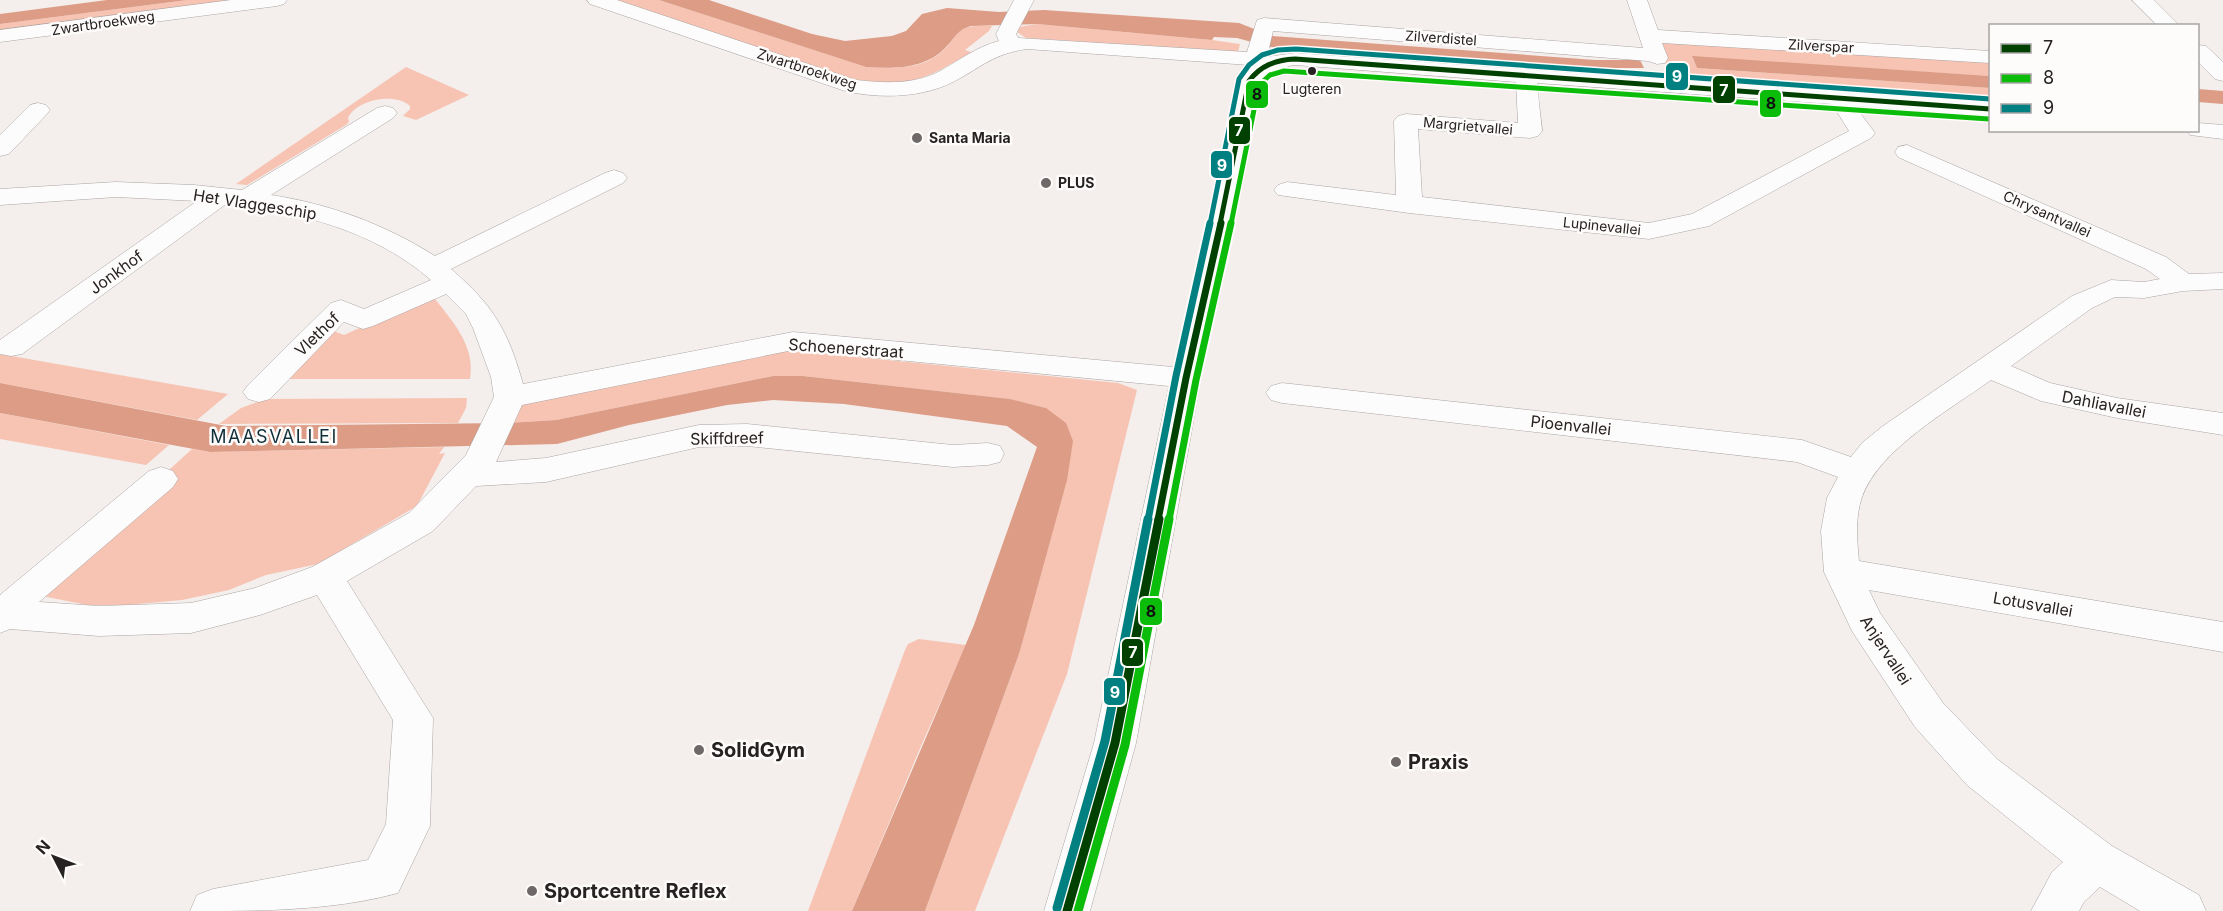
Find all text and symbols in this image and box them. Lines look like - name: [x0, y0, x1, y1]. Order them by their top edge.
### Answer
- street label: Zwartbroekweg: [50, 7, 156, 38]
- legend: [1989, 24, 2199, 132]
- street label: Zilverdistel: [1405, 27, 1477, 48]
- street label: Zilverspar: [1788, 35, 1854, 56]
- text: 7: [2043, 37, 2053, 58]
- street label: Zwartbroekweg: [755, 44, 859, 93]
- line badge: 9: [1665, 62, 1689, 91]
- marker: Lugteren: [1306, 65, 1318, 77]
- text: 9: [1672, 66, 1682, 86]
- text: 8: [2043, 67, 2054, 88]
- line badge: 7: [1712, 75, 1736, 104]
- line badge: 8: [1245, 80, 1269, 109]
- place label: Lugteren: [1283, 80, 1341, 97]
- text: 7: [1719, 80, 1729, 100]
- text: 8: [1252, 84, 1262, 104]
- line badge: 8: [1759, 89, 1782, 118]
- text: 8: [1766, 93, 1776, 113]
- text: 9: [2043, 97, 2054, 118]
- street label: Margrietvallei: [1422, 113, 1514, 138]
- line badge: 7: [1228, 116, 1251, 145]
- text: 7: [1234, 120, 1244, 140]
- place label: Santa Maria: [929, 129, 1011, 146]
- marker: Santa Maria: [910, 131, 924, 145]
- line badge: 9: [1210, 150, 1233, 179]
- text: 9: [1217, 155, 1227, 175]
- place label: PLUS: [1058, 174, 1094, 191]
- marker: PLUS: [1039, 176, 1053, 190]
- street label: Het Vlaggeschip: [192, 184, 318, 224]
- street label: Chrysantvallei: [2001, 187, 2094, 240]
- street label: Lupinevallei: [1562, 213, 1642, 238]
- street label: Jonkhof: [85, 246, 147, 298]
- street label: Vlethof: [290, 308, 344, 360]
- street label: Schoenerstraat: [788, 334, 904, 362]
- street label: Dahliavallei: [2060, 386, 2148, 422]
- street label: Pioenvallei: [1530, 411, 1612, 439]
- district label: MAASVALLEI: [210, 426, 338, 447]
- street label: Skiffdreef: [690, 427, 764, 449]
- street label: Lotusvallei: [1992, 587, 2074, 621]
- line badge: 8: [1139, 597, 1163, 626]
- text: 8: [1146, 601, 1156, 621]
- street label: Anjervallei: [1856, 611, 1916, 689]
- line badge: 7: [1121, 638, 1144, 667]
- text: 7: [1128, 642, 1138, 662]
- line badge: 9: [1103, 677, 1126, 706]
- text: 9: [1110, 682, 1120, 702]
- place label: SolidGym: [711, 738, 805, 762]
- marker: SolidGym: [692, 743, 706, 757]
- place label: Praxis: [1408, 750, 1469, 774]
- marker: Praxis: [1389, 755, 1403, 769]
- north arrow: [24, 827, 84, 887]
- text: N: [31, 836, 54, 858]
- place label: Sportcentre Reflex: [544, 879, 727, 903]
- marker: Sportcentre Reflex: [525, 884, 539, 898]

